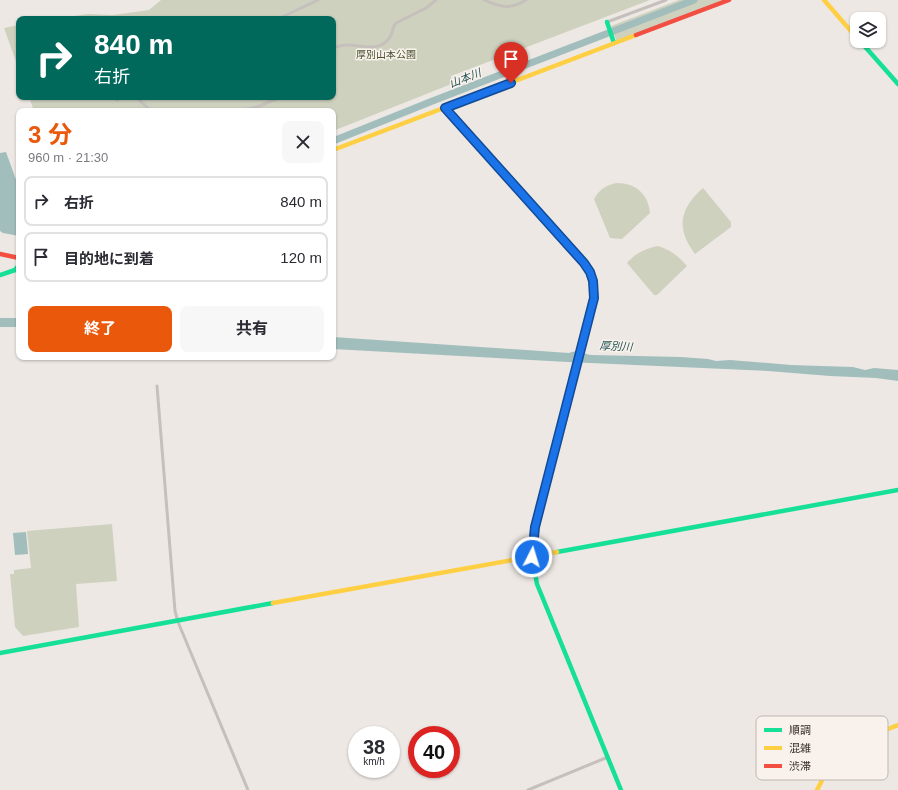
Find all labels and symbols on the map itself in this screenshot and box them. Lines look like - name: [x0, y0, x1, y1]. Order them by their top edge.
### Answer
- pin: [494, 42, 528, 83]
- park label: 厚別山本公園: [356, 49, 416, 60]
- water label: 山本川: [447, 66, 483, 90]
- water label: 厚別川: [599, 339, 634, 353]
- position arrow: [511, 536, 553, 578]
- legend: [756, 716, 888, 780]
- text: 順調: [789, 724, 811, 736]
- speed limit sign: 40: [408, 726, 460, 778]
- text: 混雑: [789, 742, 811, 754]
- text: 渋滞: [789, 760, 811, 772]

